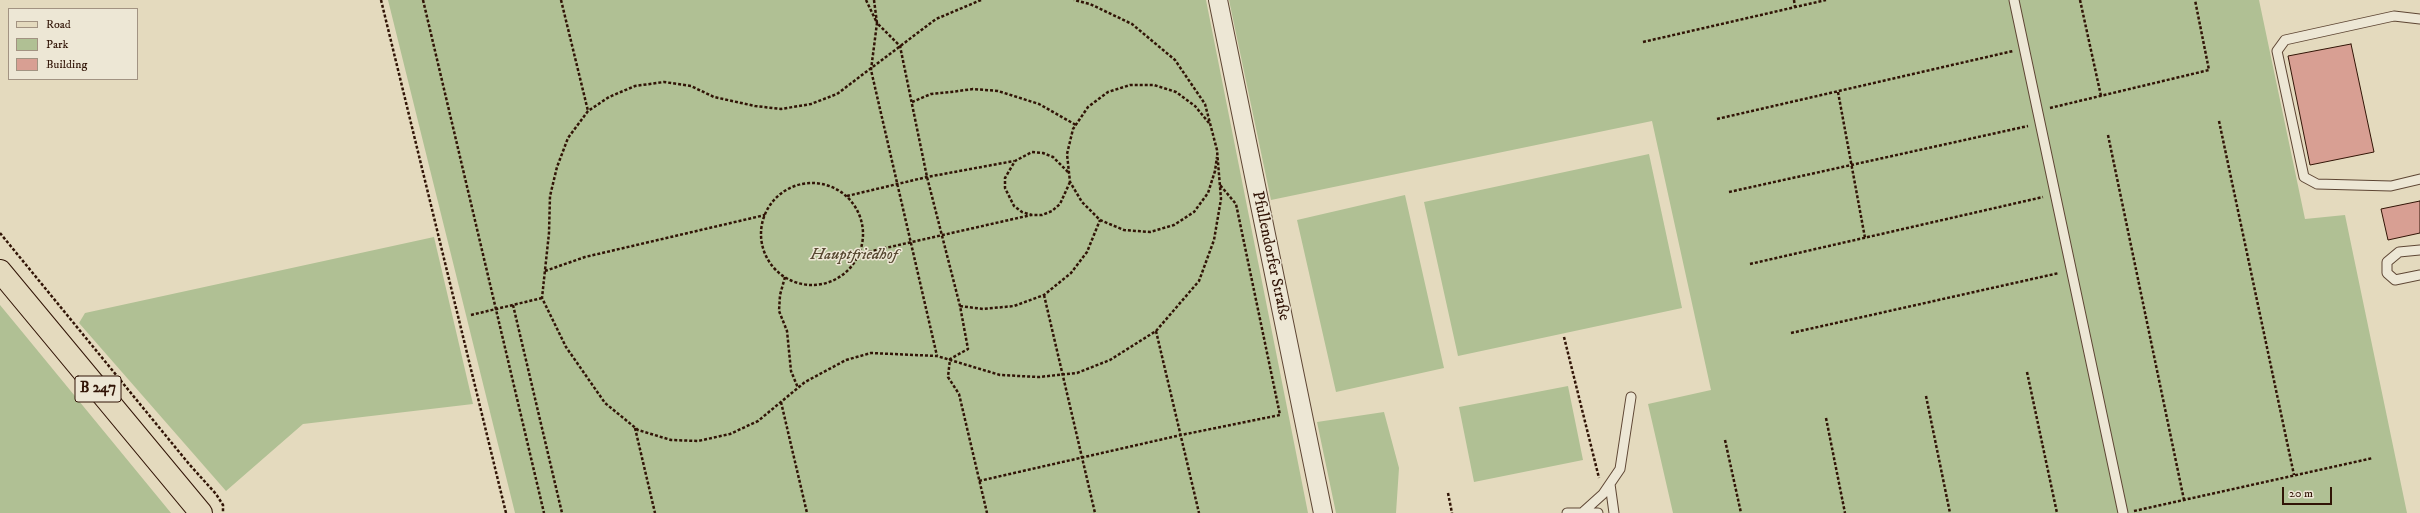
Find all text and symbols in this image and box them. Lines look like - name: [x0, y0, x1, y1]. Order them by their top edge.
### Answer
- legend: [8, 8, 138, 80]
- text: Road: [46, 17, 71, 32]
- text: Park: [46, 37, 68, 52]
- text: Building: [46, 57, 87, 72]
- street label: Pfullendorfer Straße: [1247, 190, 1293, 322]
- park label: Hauptfriedhof: [810, 246, 898, 266]
- road number: B 247: [75, 376, 121, 402]
- scale bar: [2284, 479, 2334, 505]
- text: 20 m: [2289, 486, 2313, 501]

